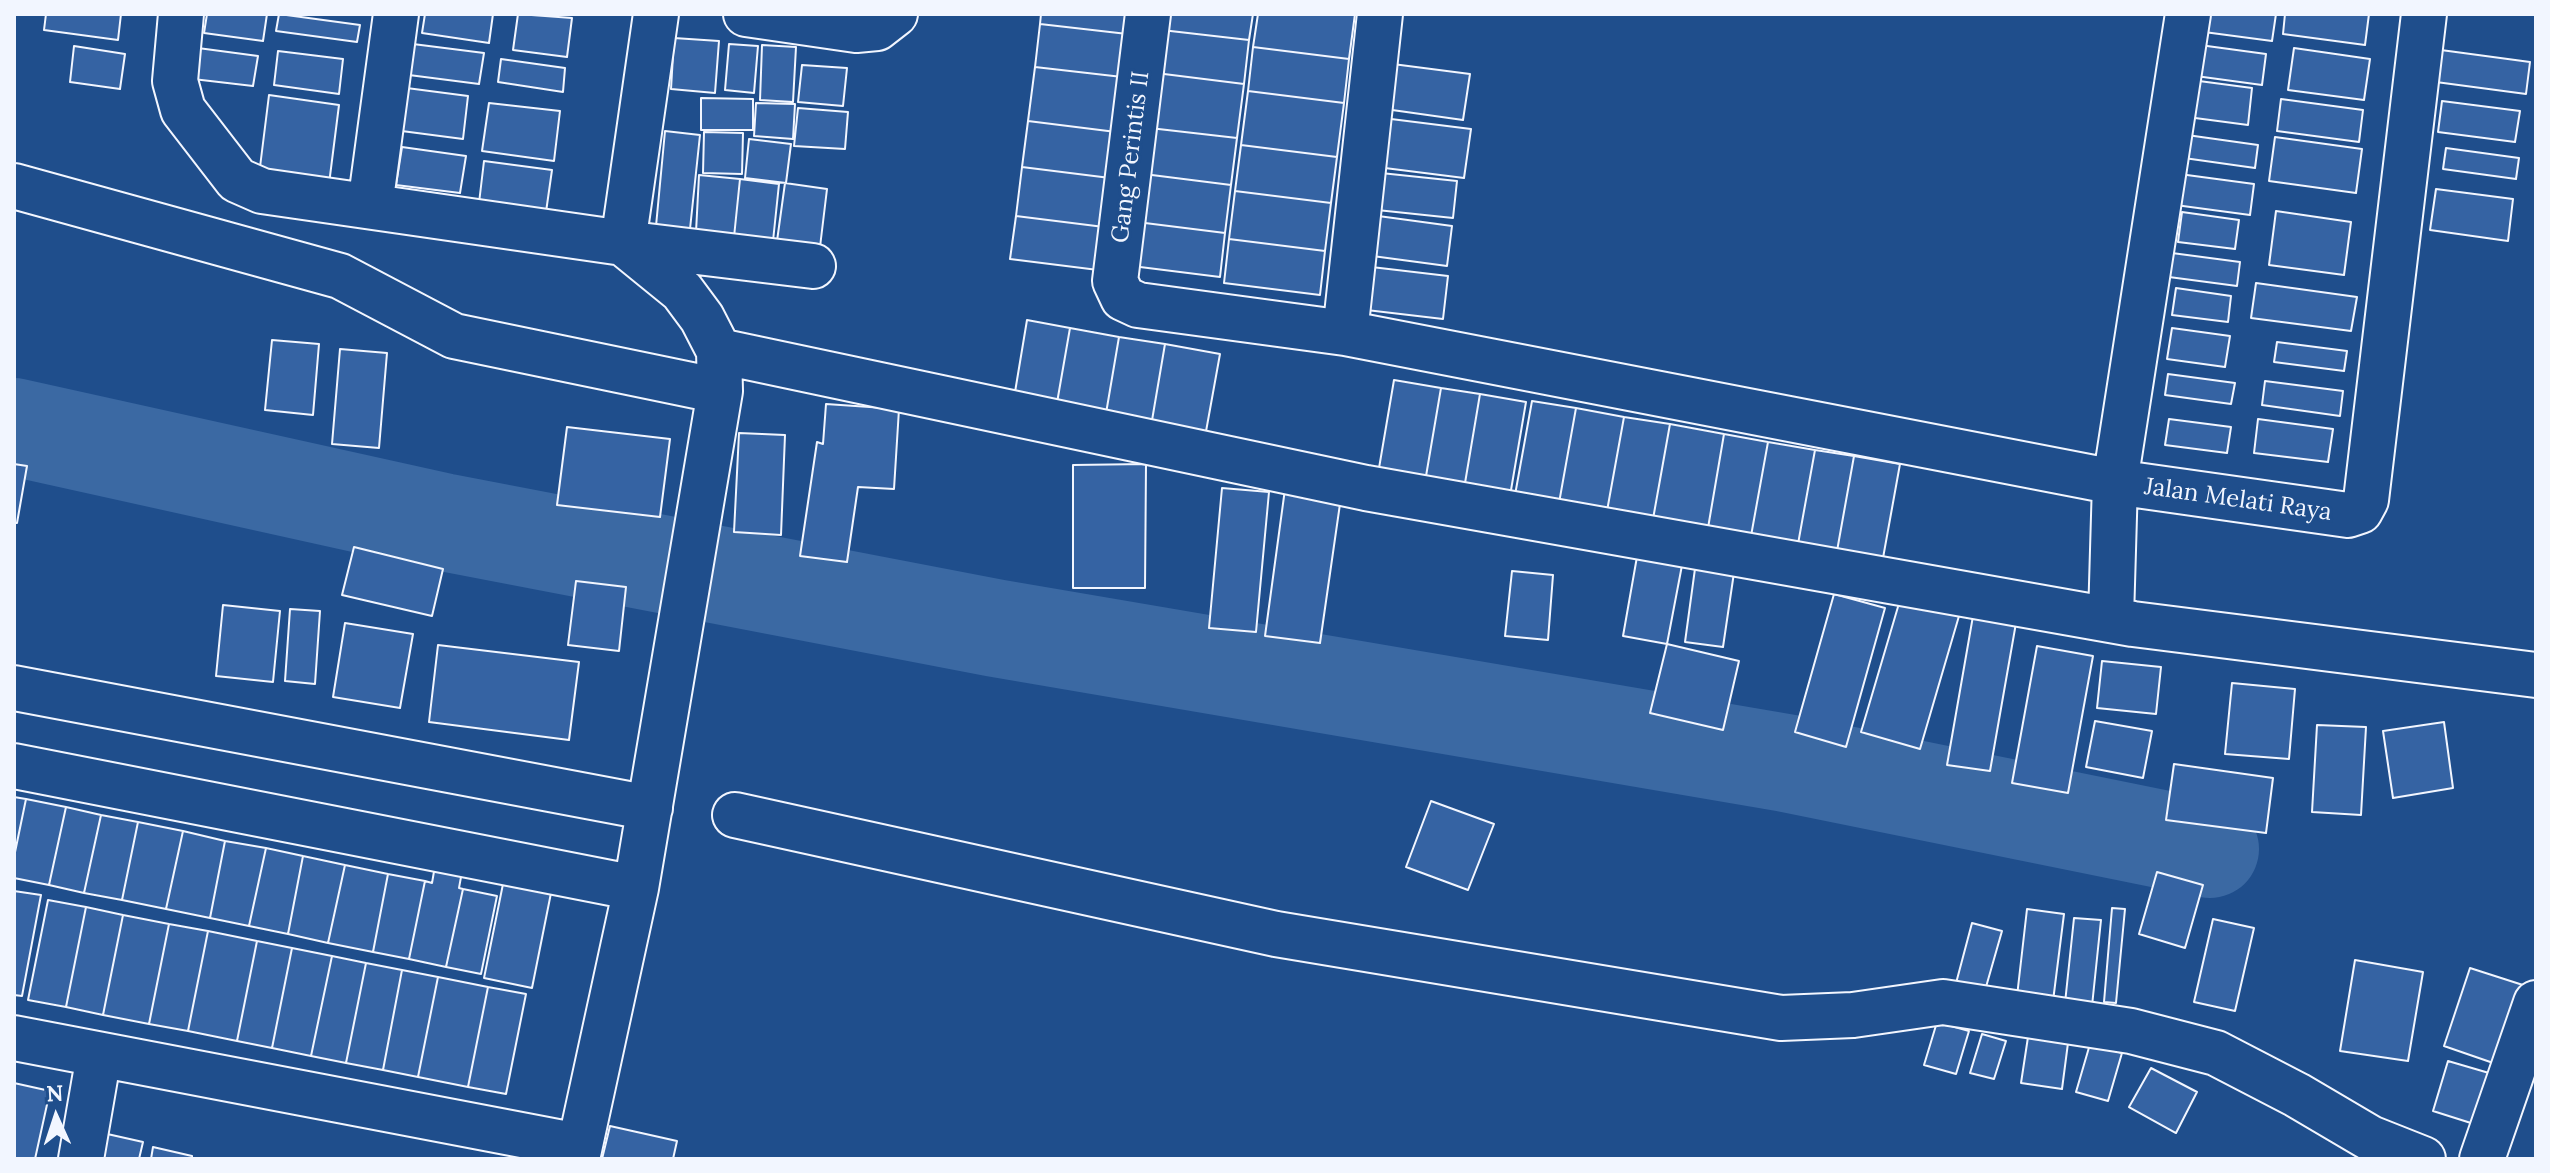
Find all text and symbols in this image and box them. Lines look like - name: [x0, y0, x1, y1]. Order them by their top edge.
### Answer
- street label: Gang Perintis II: [1106, 69, 1156, 245]
- street label: Jalan Melati Raya: [2142, 473, 2334, 527]
- north arrow: [16, 1077, 96, 1157]
- text: N: [46, 1079, 64, 1107]

